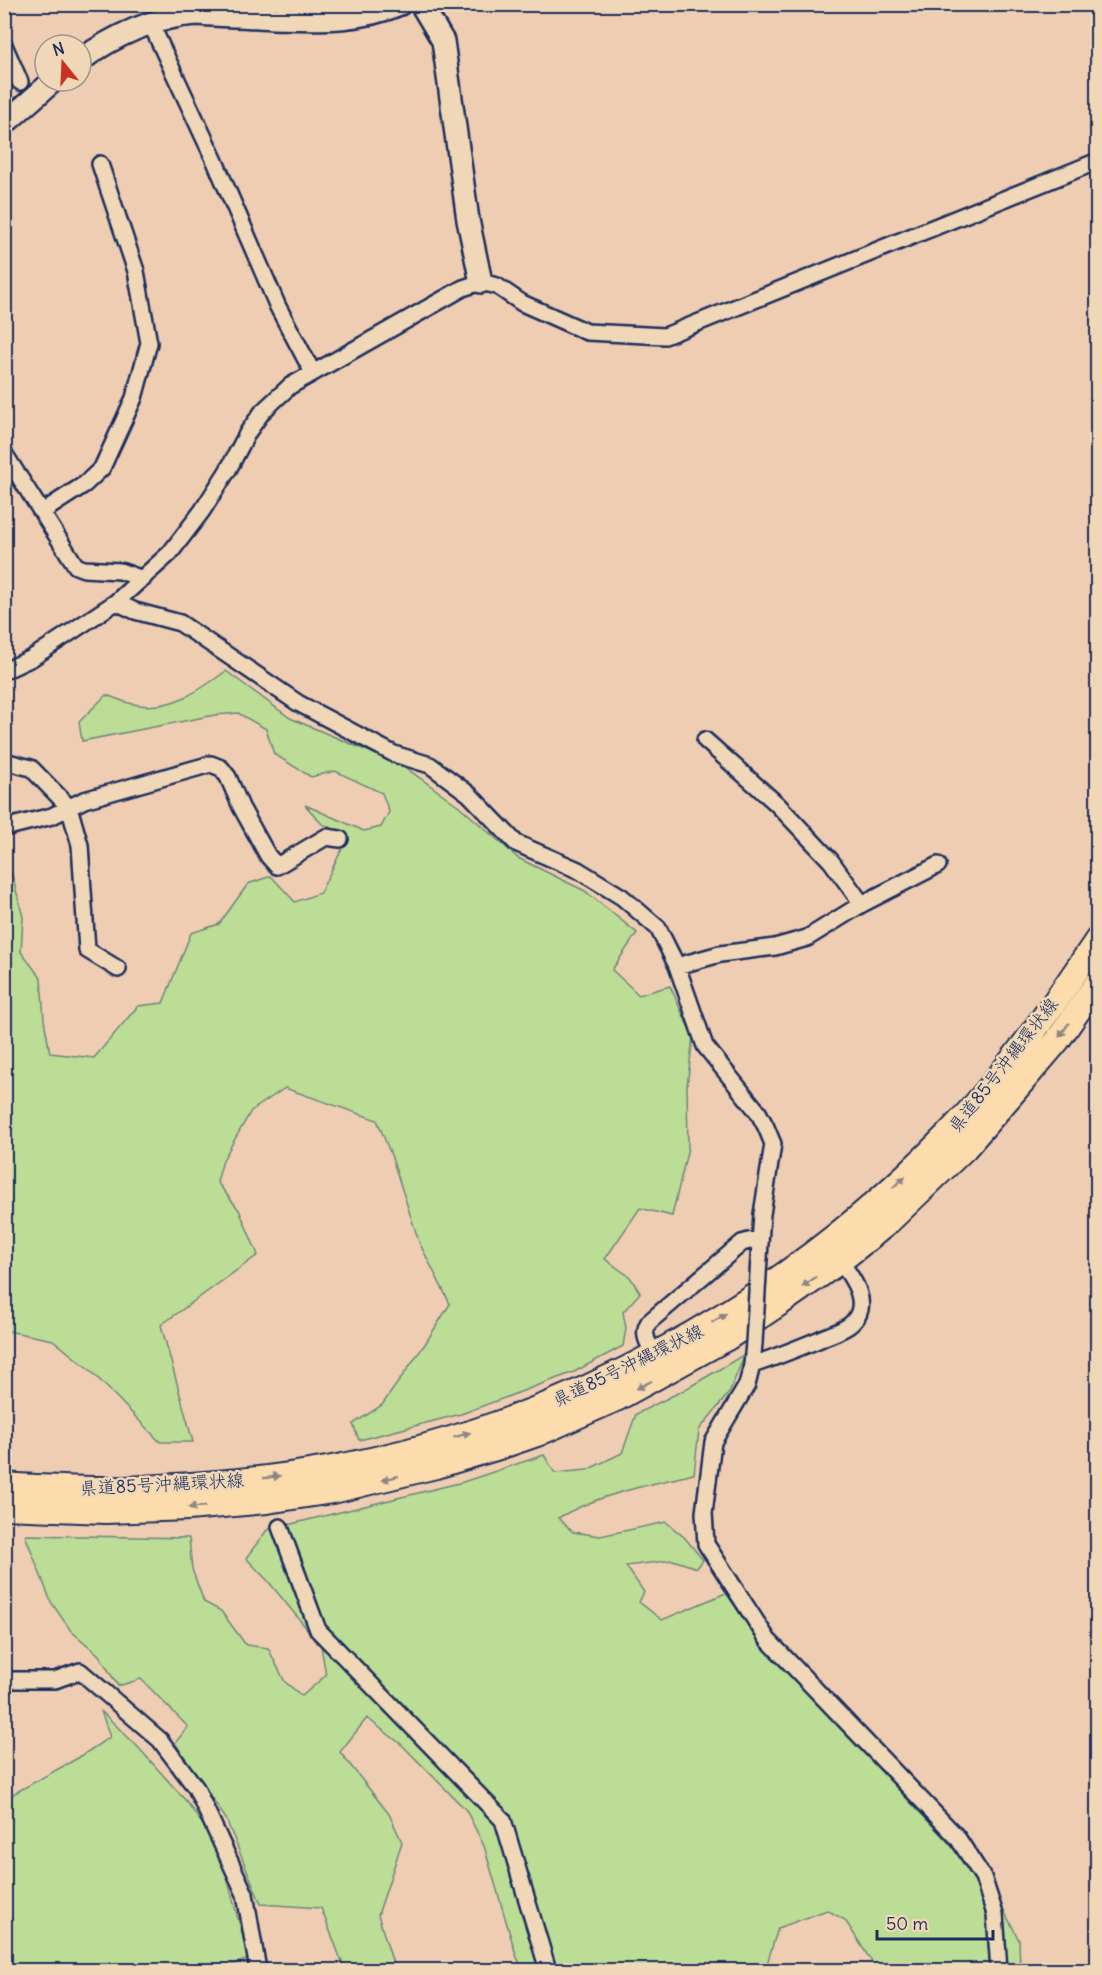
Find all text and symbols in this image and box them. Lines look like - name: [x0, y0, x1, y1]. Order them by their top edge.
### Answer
- north arrow: [33, 33, 93, 93]
- text: N: [50, 38, 67, 60]
- street label: 県道85号沖縄環状線: [943, 993, 1063, 1137]
- one-way arrow: [1058, 1021, 1070, 1037]
- one-way arrow: [891, 1176, 906, 1189]
- one-way arrow: [802, 1276, 817, 1288]
- one-way arrow: [711, 1313, 728, 1324]
- street label: 県道85号沖縄環状線: [549, 1319, 707, 1411]
- one-way arrow: [635, 1380, 652, 1390]
- one-way arrow: [454, 1430, 472, 1439]
- street label: 県道85号沖縄環状線: [79, 1468, 245, 1500]
- one-way arrow: [263, 1473, 282, 1482]
- one-way arrow: [380, 1473, 399, 1483]
- one-way arrow: [188, 1502, 207, 1512]
- scale bar: [877, 1903, 992, 1941]
- text: 50 m: [886, 1912, 928, 1935]

